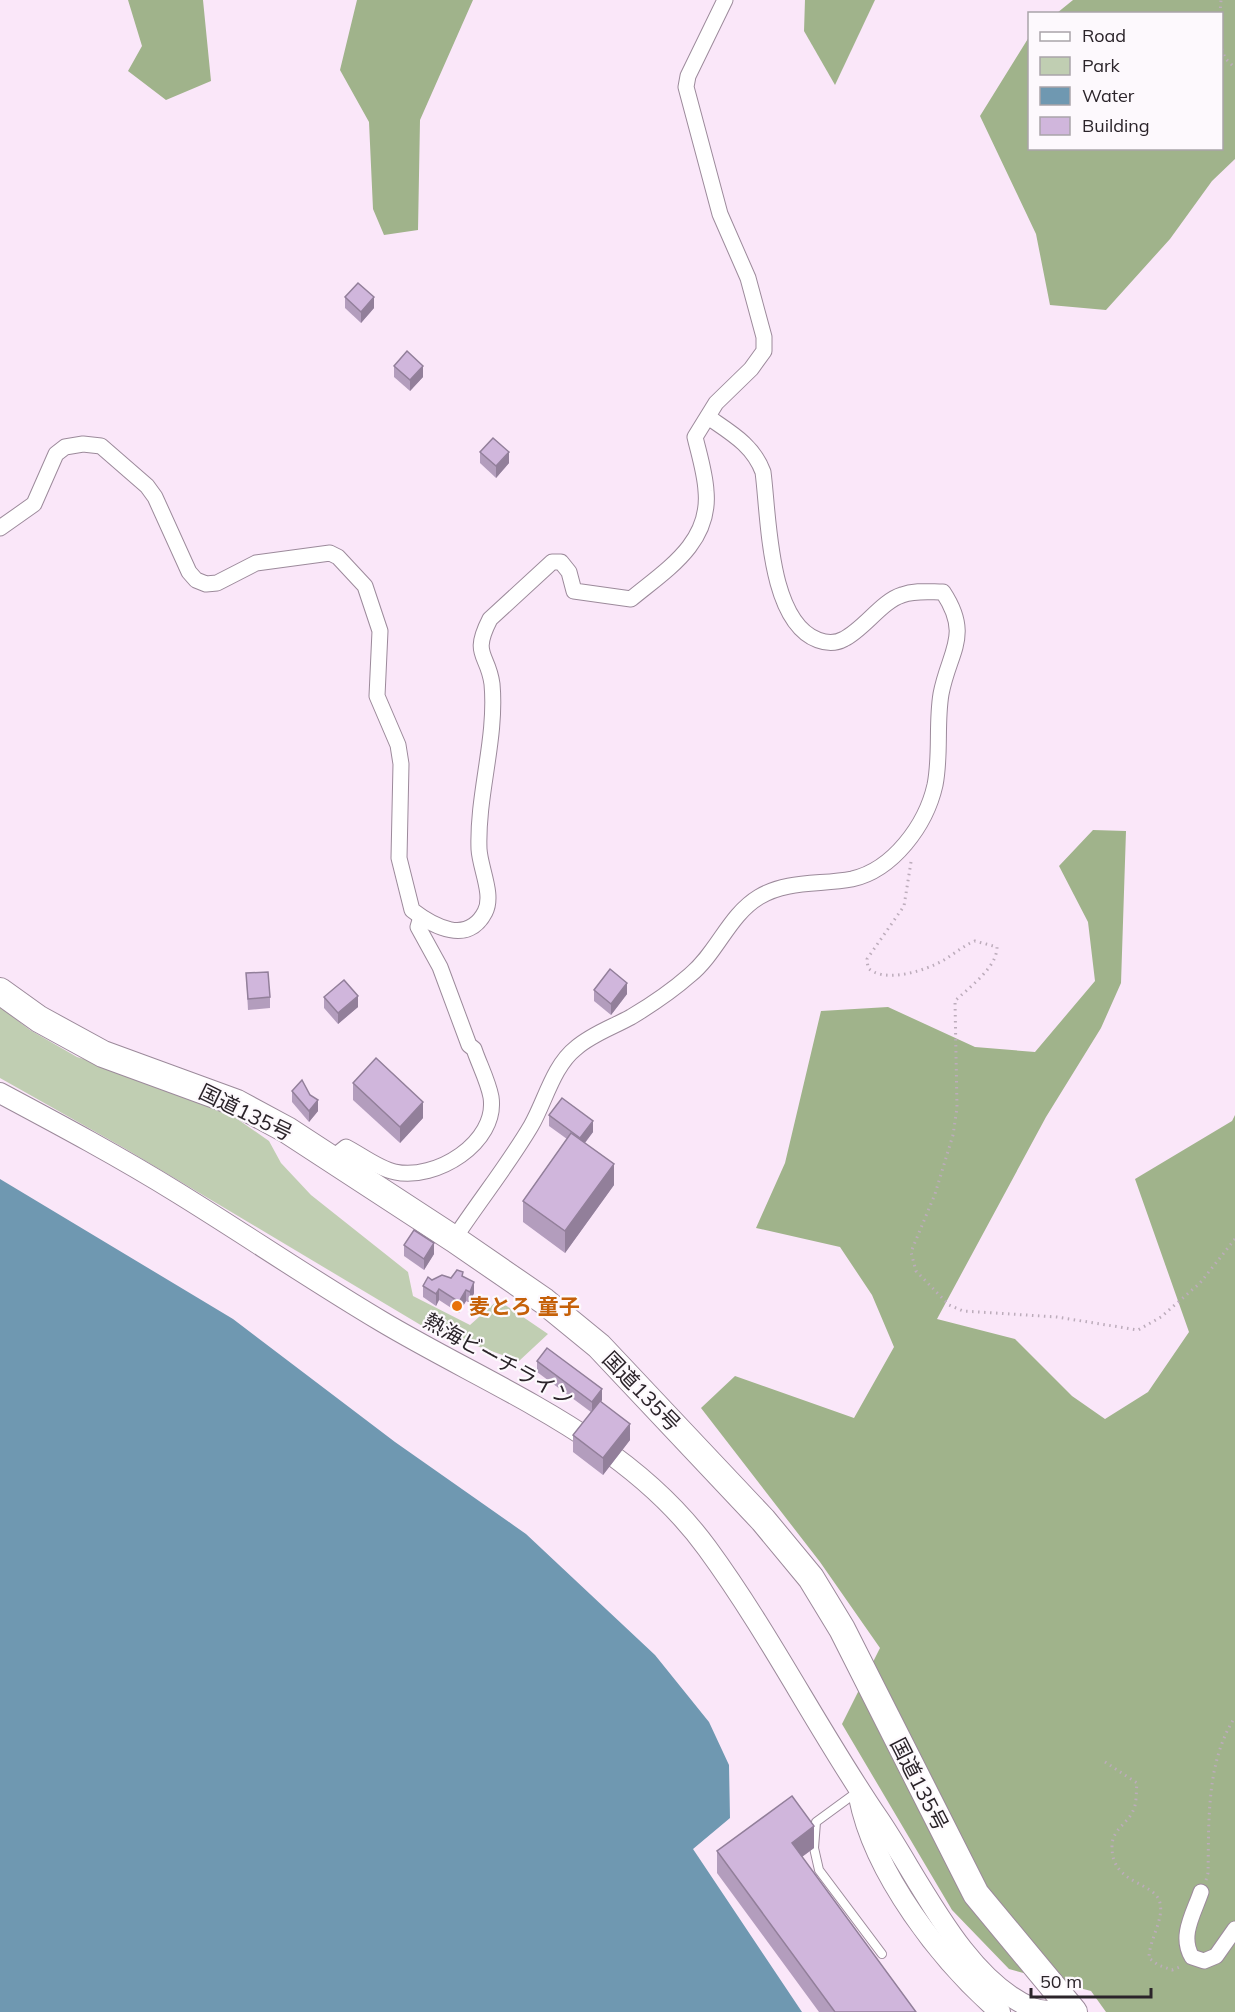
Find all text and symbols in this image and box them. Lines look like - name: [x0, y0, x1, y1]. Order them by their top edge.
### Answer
- legend: [1028, 12, 1223, 150]
- text: Road: [1082, 24, 1126, 47]
- text: Park: [1082, 54, 1121, 77]
- text: Water: [1082, 84, 1135, 107]
- text: Building: [1082, 114, 1150, 137]
- street label: 国道135号: [195, 1078, 297, 1146]
- place label: 麦とろ 童子: [469, 1293, 580, 1319]
- marker: 麦とろ 童子: [450, 1299, 464, 1313]
- street label: 熱海ビーチライン: [419, 1307, 579, 1411]
- street label: 国道135号: [598, 1346, 686, 1436]
- street label: 国道135号: [886, 1733, 954, 1835]
- scale bar: [1031, 1961, 1151, 1999]
- text: 50 m: [1040, 1970, 1082, 1993]

